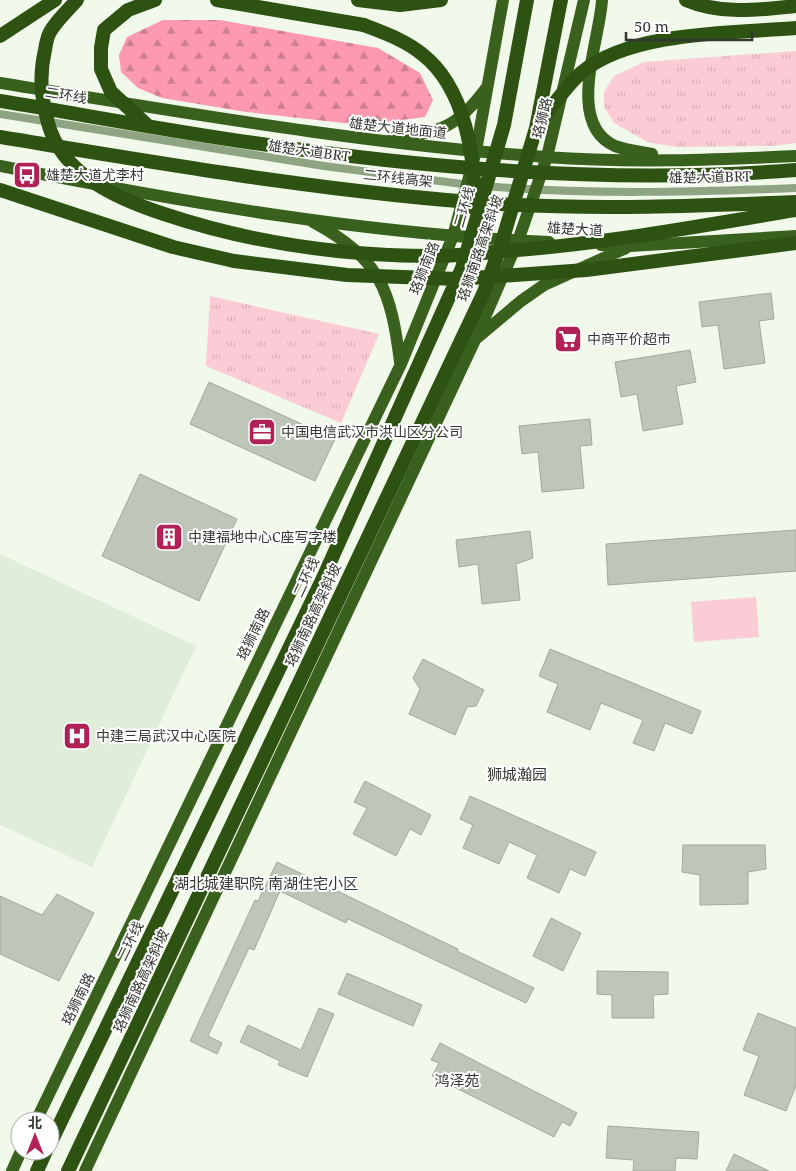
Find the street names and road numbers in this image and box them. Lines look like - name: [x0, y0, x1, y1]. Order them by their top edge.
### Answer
- street label: 二环线: [44, 82, 88, 107]
- street label: 珞狮路: [527, 95, 556, 141]
- street label: 雄楚大道地面道: [348, 113, 448, 142]
- street label: 雄楚大道BRT: [267, 135, 352, 166]
- street label: 二环线高架: [362, 164, 434, 191]
- street label: 雄楚大道BRT: [669, 166, 752, 187]
- street label: 二环线: [449, 184, 478, 230]
- street label: 珞狮南路高架斜坡: [452, 192, 507, 304]
- street label: 雄楚大道: [547, 218, 603, 239]
- street label: 珞狮南路: [404, 238, 443, 297]
- street label: 二环线: [288, 554, 323, 600]
- street label: 珞狮南路高架斜坡: [280, 560, 345, 670]
- street label: 珞狮南路: [232, 604, 273, 663]
- street label: 二环线: [112, 918, 147, 964]
- street label: 珞狮南路高架斜坡: [108, 926, 173, 1036]
- street label: 珞狮南路: [57, 969, 98, 1028]

